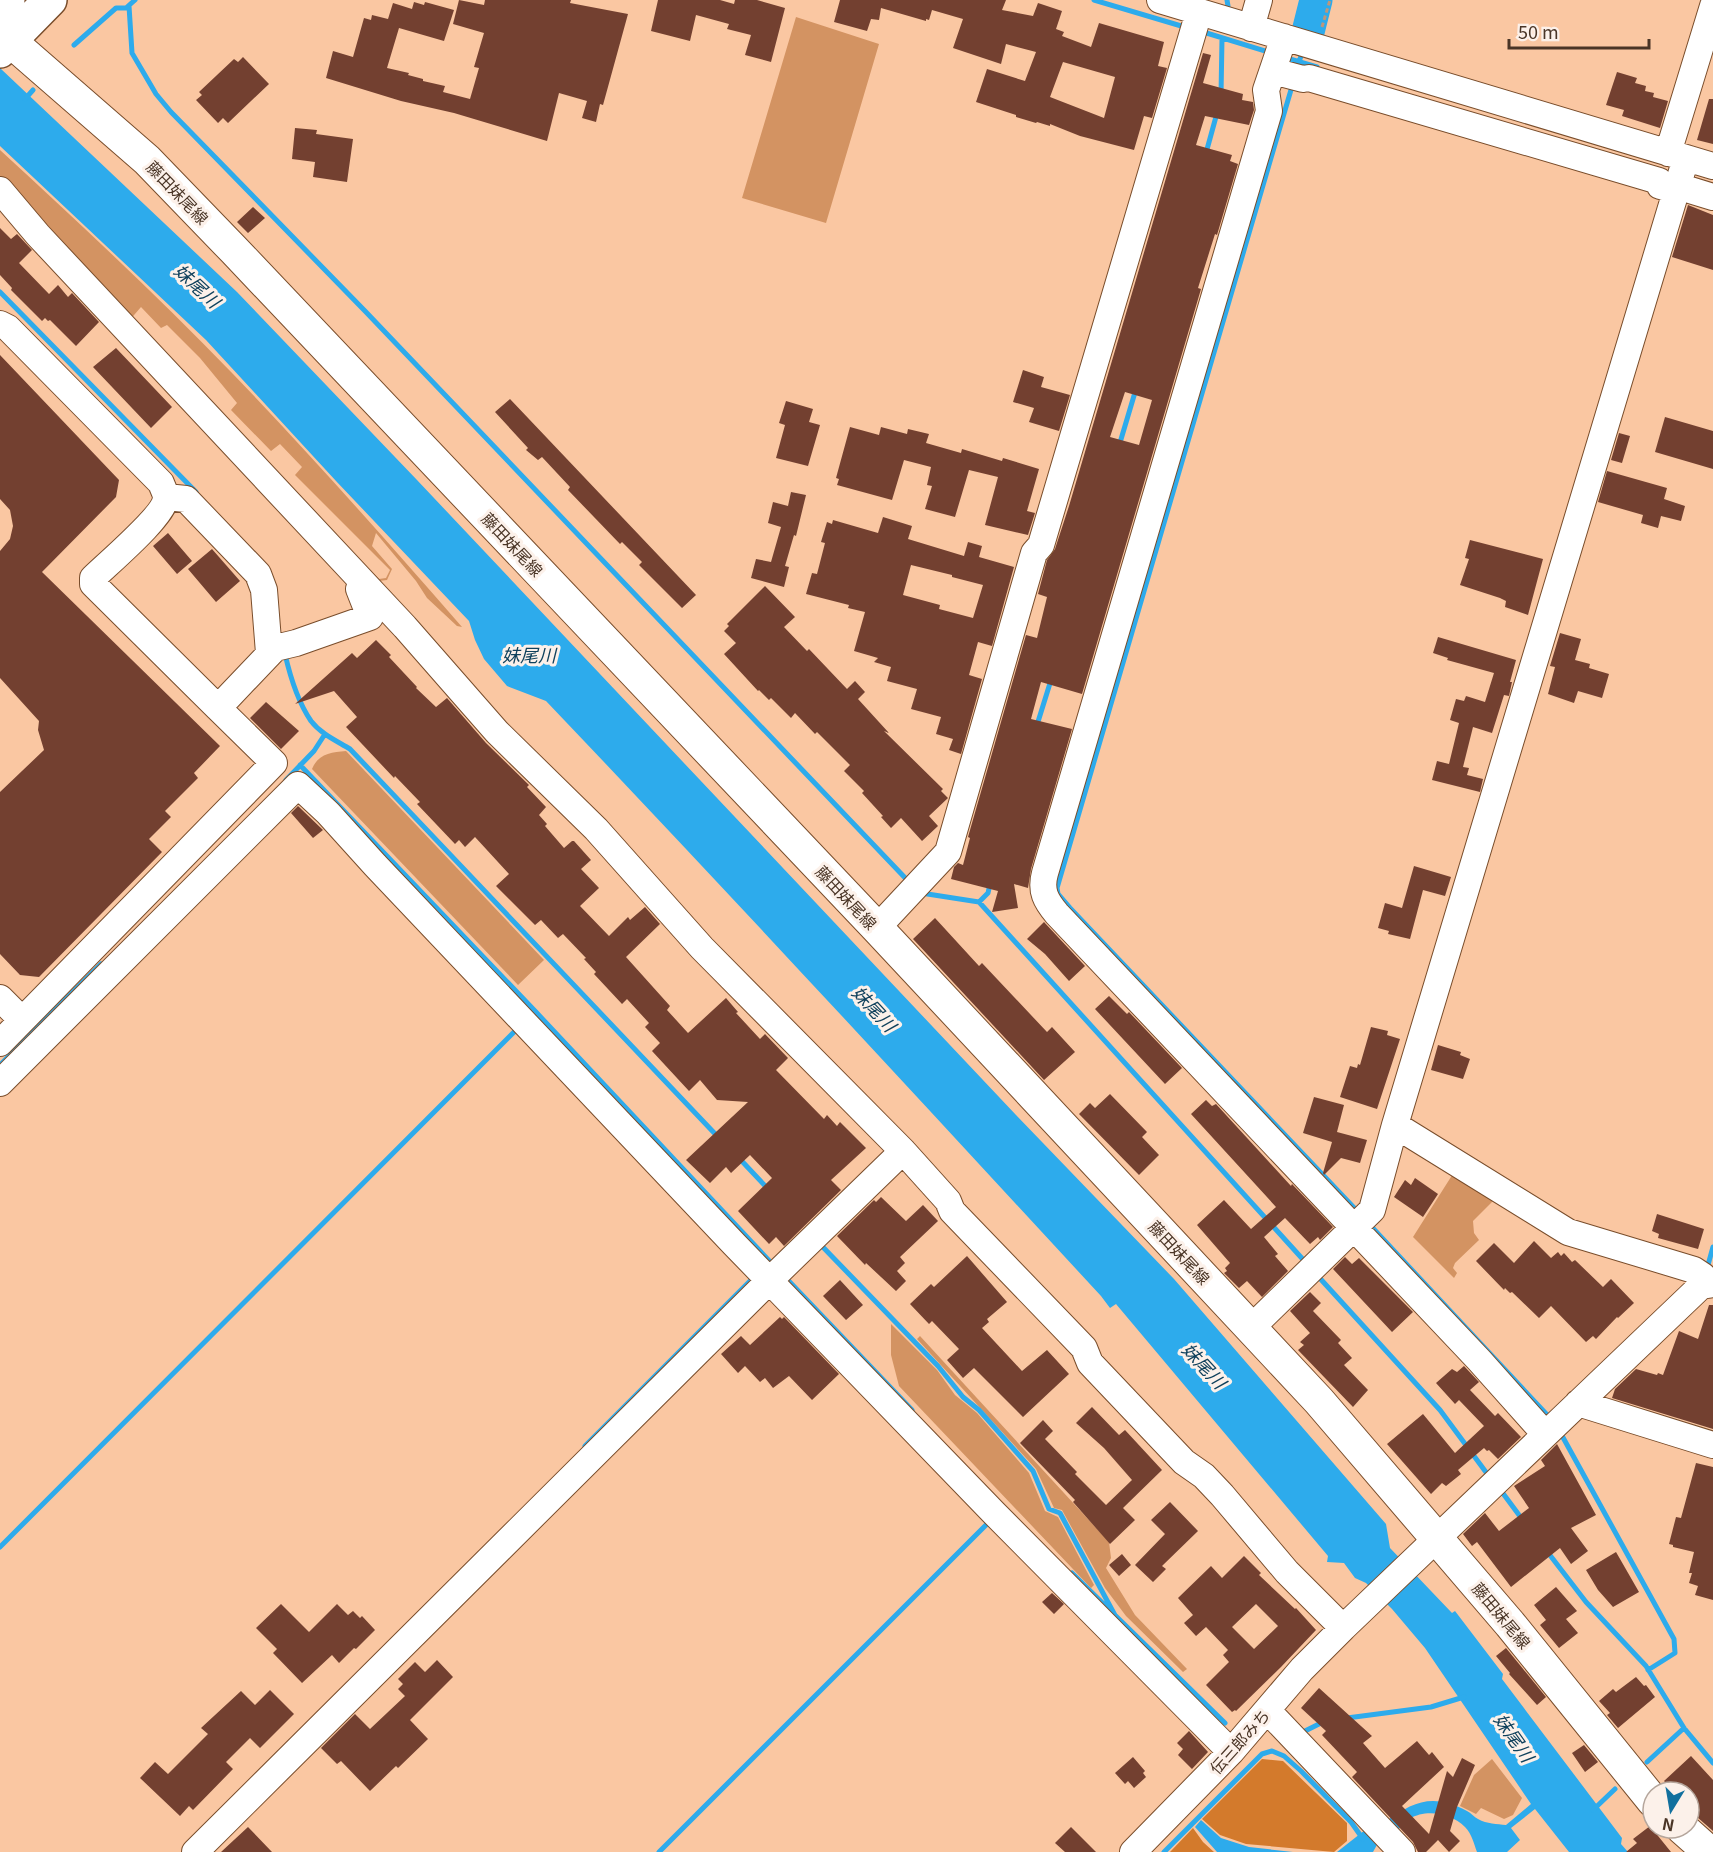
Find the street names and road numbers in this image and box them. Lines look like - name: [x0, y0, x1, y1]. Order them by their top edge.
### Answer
- street label: 藤田妹尾線: [142, 155, 214, 229]
- street label: 藤田妹尾線: [477, 507, 549, 581]
- street label: 藤田妹尾線: [811, 860, 883, 934]
- street label: 藤田妹尾線: [1144, 1215, 1216, 1289]
- street label: 藤田妹尾線: [1467, 1577, 1537, 1653]
- street label: 伝三郎みち: [1203, 1703, 1275, 1779]

